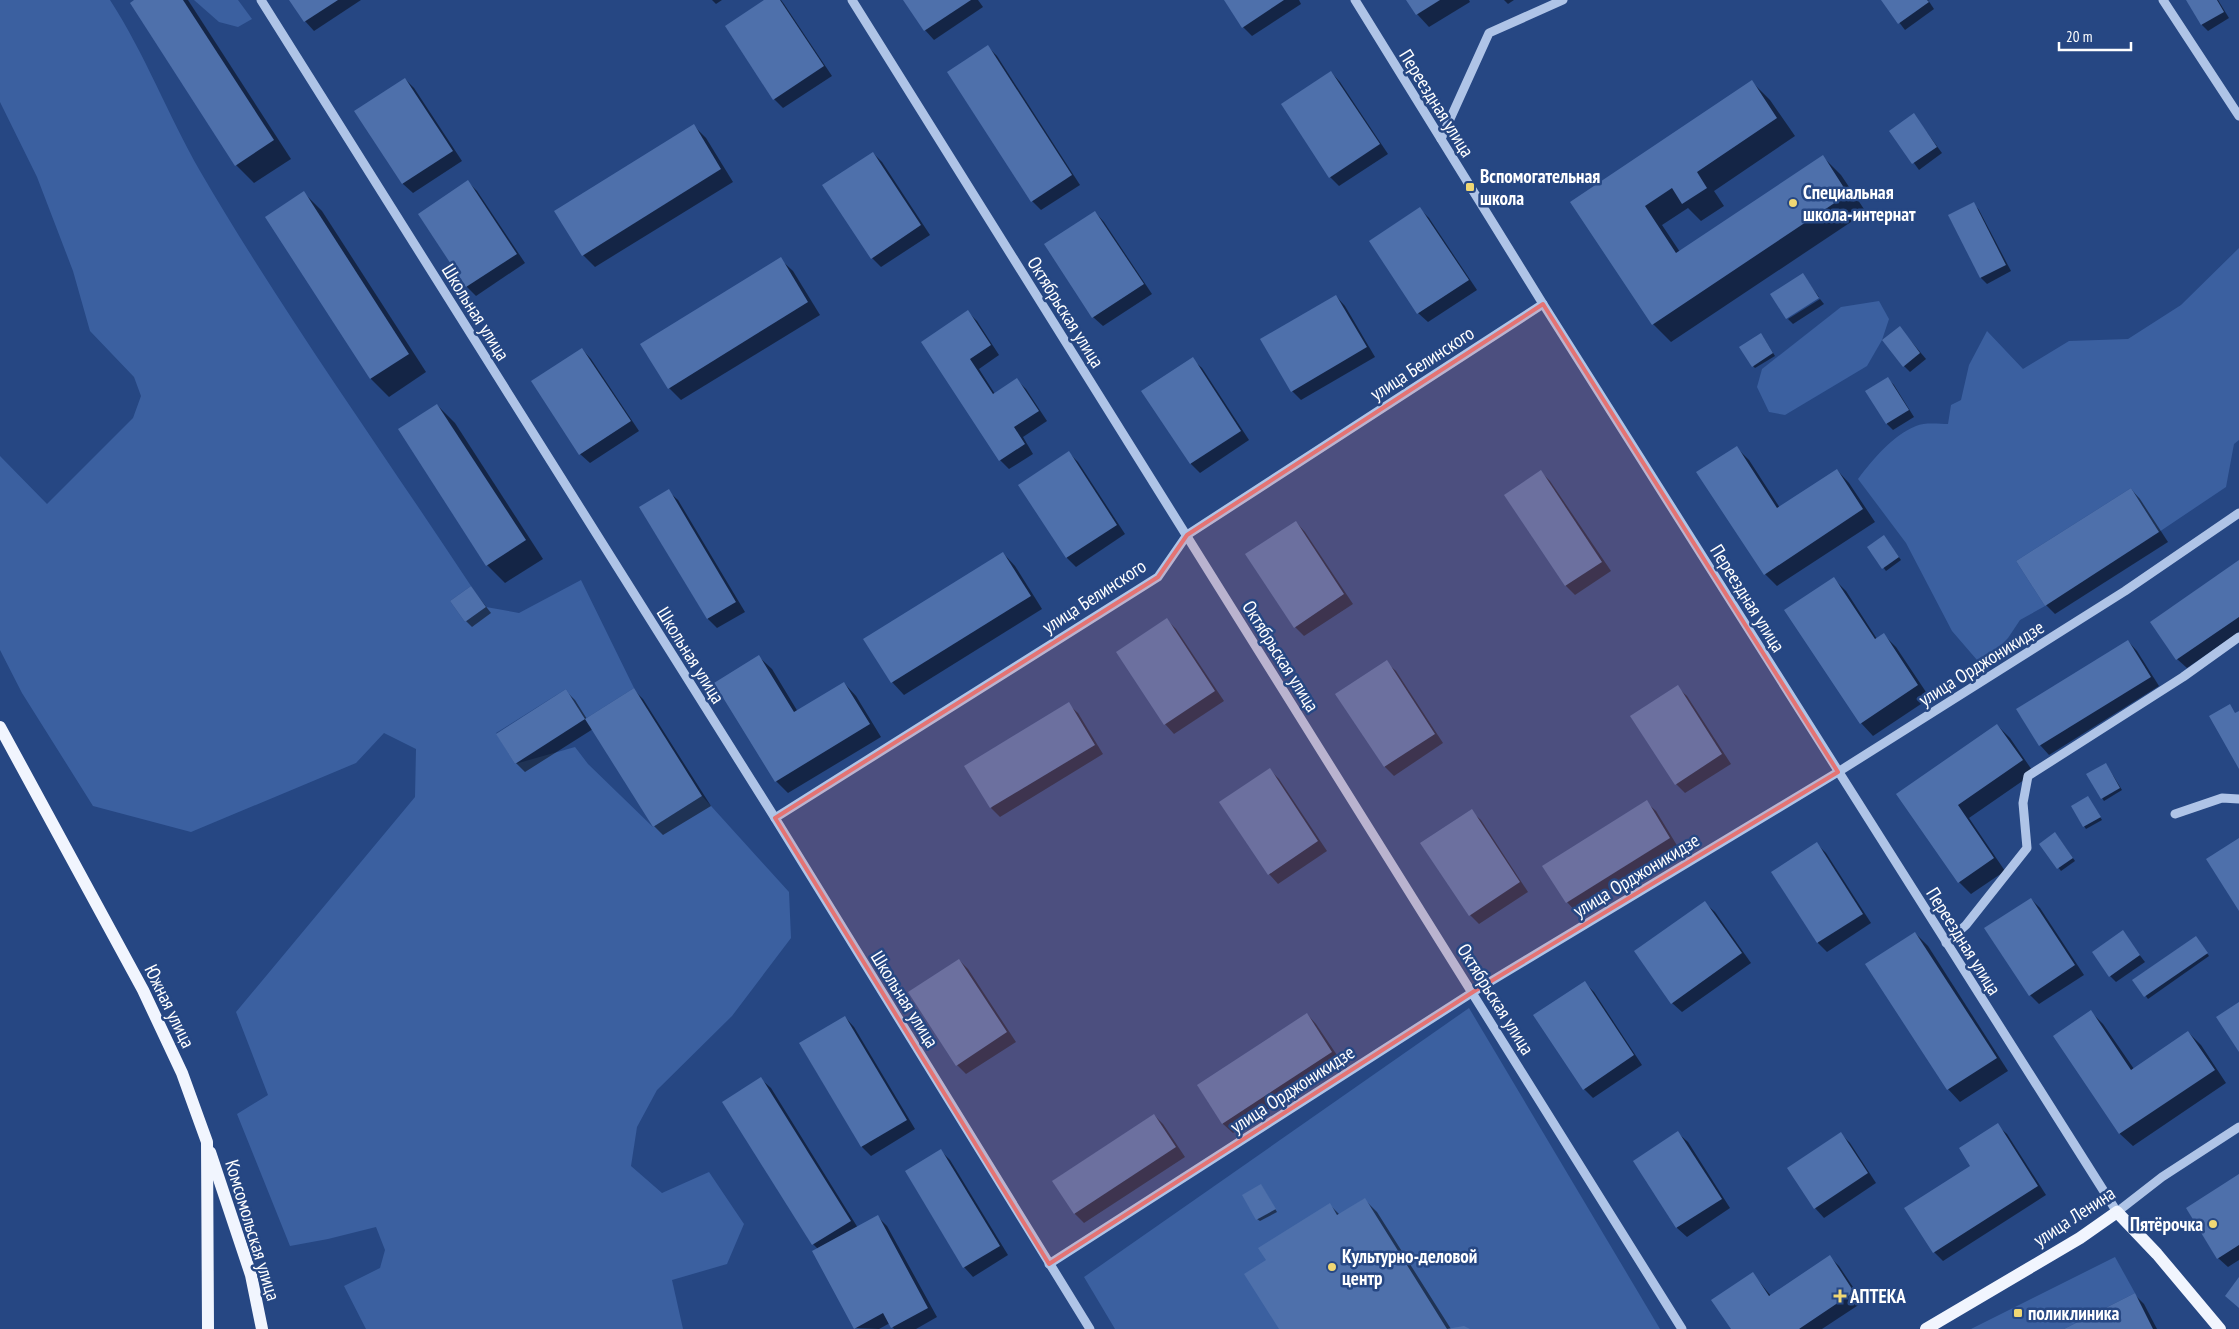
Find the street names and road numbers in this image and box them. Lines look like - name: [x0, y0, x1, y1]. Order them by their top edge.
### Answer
- street label: Переездная улица: [1394, 45, 1480, 161]
- street label: Октябрьская улица: [1022, 252, 1110, 372]
- street label: Школьная улица: [437, 259, 515, 365]
- street label: улица Белинского: [1366, 321, 1478, 405]
- street label: Переездная улица: [1705, 540, 1791, 656]
- street label: улица Белинского: [1038, 554, 1150, 638]
- street label: Октябрьская улица: [1237, 596, 1325, 716]
- street label: Школьная улица: [652, 602, 730, 708]
- street label: улица Орджоникидзе: [1914, 615, 2048, 711]
- street label: улица Орджоникидзе: [1568, 828, 1704, 922]
- street label: Переездная улица: [1921, 883, 2007, 999]
- street label: Октябрьская улица: [1452, 939, 1540, 1059]
- street label: Школьная улица: [866, 946, 944, 1052]
- street label: Южная улица: [139, 960, 201, 1052]
- street label: улица Орджоникидзе: [1225, 1040, 1359, 1138]
- street label: Комсомольская улица: [220, 1157, 286, 1303]
- street label: улица Ленина: [2029, 1181, 2119, 1251]

